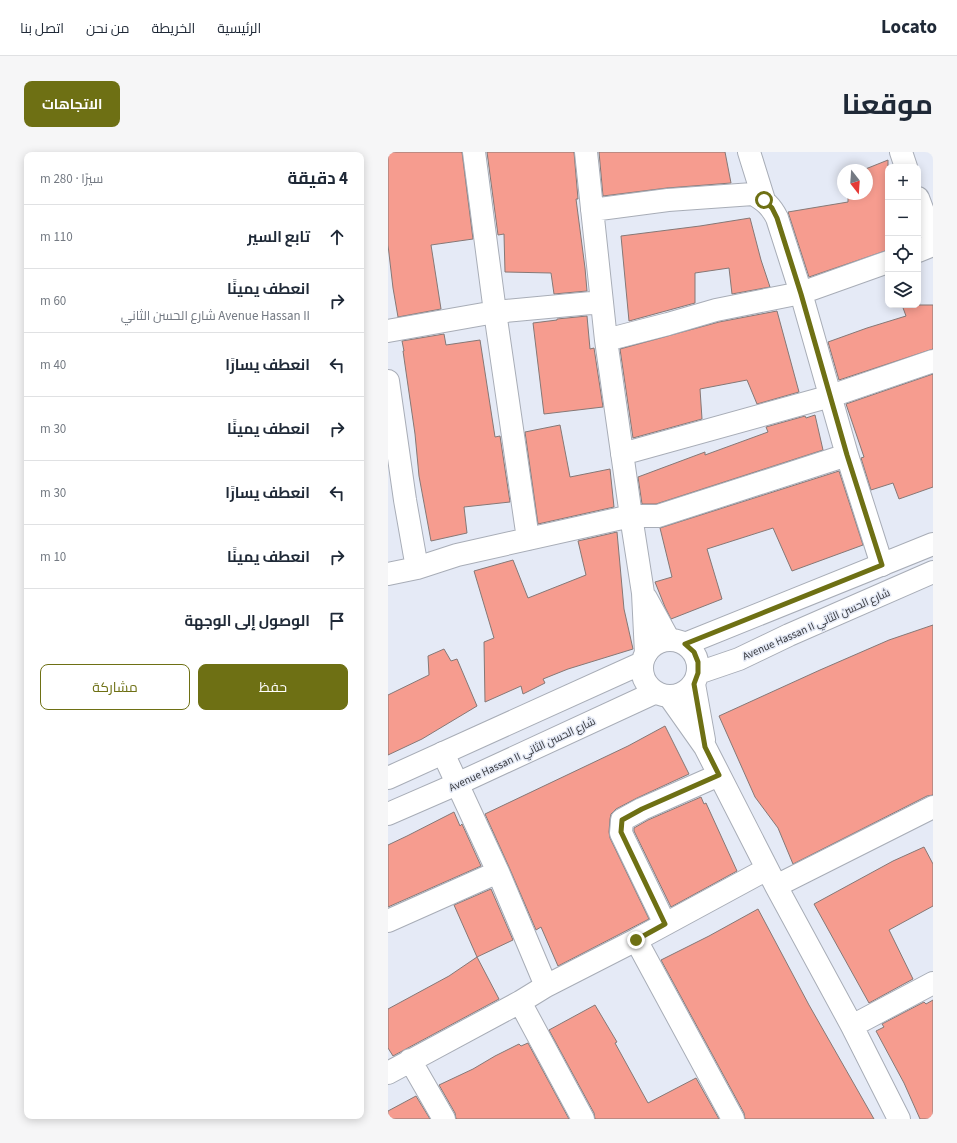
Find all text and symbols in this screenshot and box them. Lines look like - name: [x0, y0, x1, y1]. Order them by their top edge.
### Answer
- text: Locato: [881, 14, 937, 41]
- text: اتصل بنا: [20, 19, 64, 39]
- text: من نحن: [86, 19, 130, 39]
- text: الخريطة: [152, 19, 195, 39]
- text: الرئيسية: [217, 19, 261, 39]
- button: الاتجاهات: [24, 81, 120, 127]
- text: موقعنا: [842, 85, 933, 125]
- north arrow: [837, 164, 873, 200]
- map controls: [885, 164, 921, 308]
- button: +: [885, 164, 921, 200]
- text: 4 دقيقة: [288, 167, 348, 191]
- text: سيرًا · 280 m: [40, 170, 103, 188]
- route start: [755, 191, 773, 209]
- button: −: [885, 200, 921, 236]
- icon: ahead: [326, 226, 348, 248]
- text: تابع السير: [247, 227, 310, 248]
- text: 110 m: [40, 228, 73, 246]
- button: locate: [885, 236, 921, 272]
- button: layers: [885, 272, 921, 308]
- text: انعطف يمينًا: [227, 279, 310, 300]
- icon: right: [326, 290, 348, 312]
- text: 60 m: [40, 292, 66, 310]
- text: Avenue Hassan II شارع الحسن الثاني: [121, 307, 310, 325]
- icon: left: [326, 354, 348, 376]
- text: انعطف يسارًا: [225, 355, 310, 376]
- text: 40 m: [40, 356, 66, 374]
- icon: right: [326, 418, 348, 440]
- text: انعطف يمينًا: [227, 419, 310, 440]
- text: 30 m: [40, 420, 66, 438]
- icon: left: [326, 482, 348, 504]
- text: انعطف يسارًا: [225, 483, 310, 504]
- text: 30 m: [40, 484, 66, 502]
- icon: right: [326, 546, 348, 568]
- text: انعطف يمينًا: [227, 547, 310, 568]
- text: 10 m: [40, 548, 66, 566]
- street label: Avenue Hassan II شارع الحسن الثاني: [740, 585, 893, 665]
- icon: arrive: [326, 610, 348, 632]
- text: الوصول إلى الوجهة: [184, 611, 310, 632]
- button: مشاركة: [40, 664, 190, 710]
- button: حفظ: [198, 664, 348, 710]
- street label: Avenue Hassan II شارع الحسن الثاني: [446, 714, 598, 796]
- route end: [627, 931, 645, 949]

